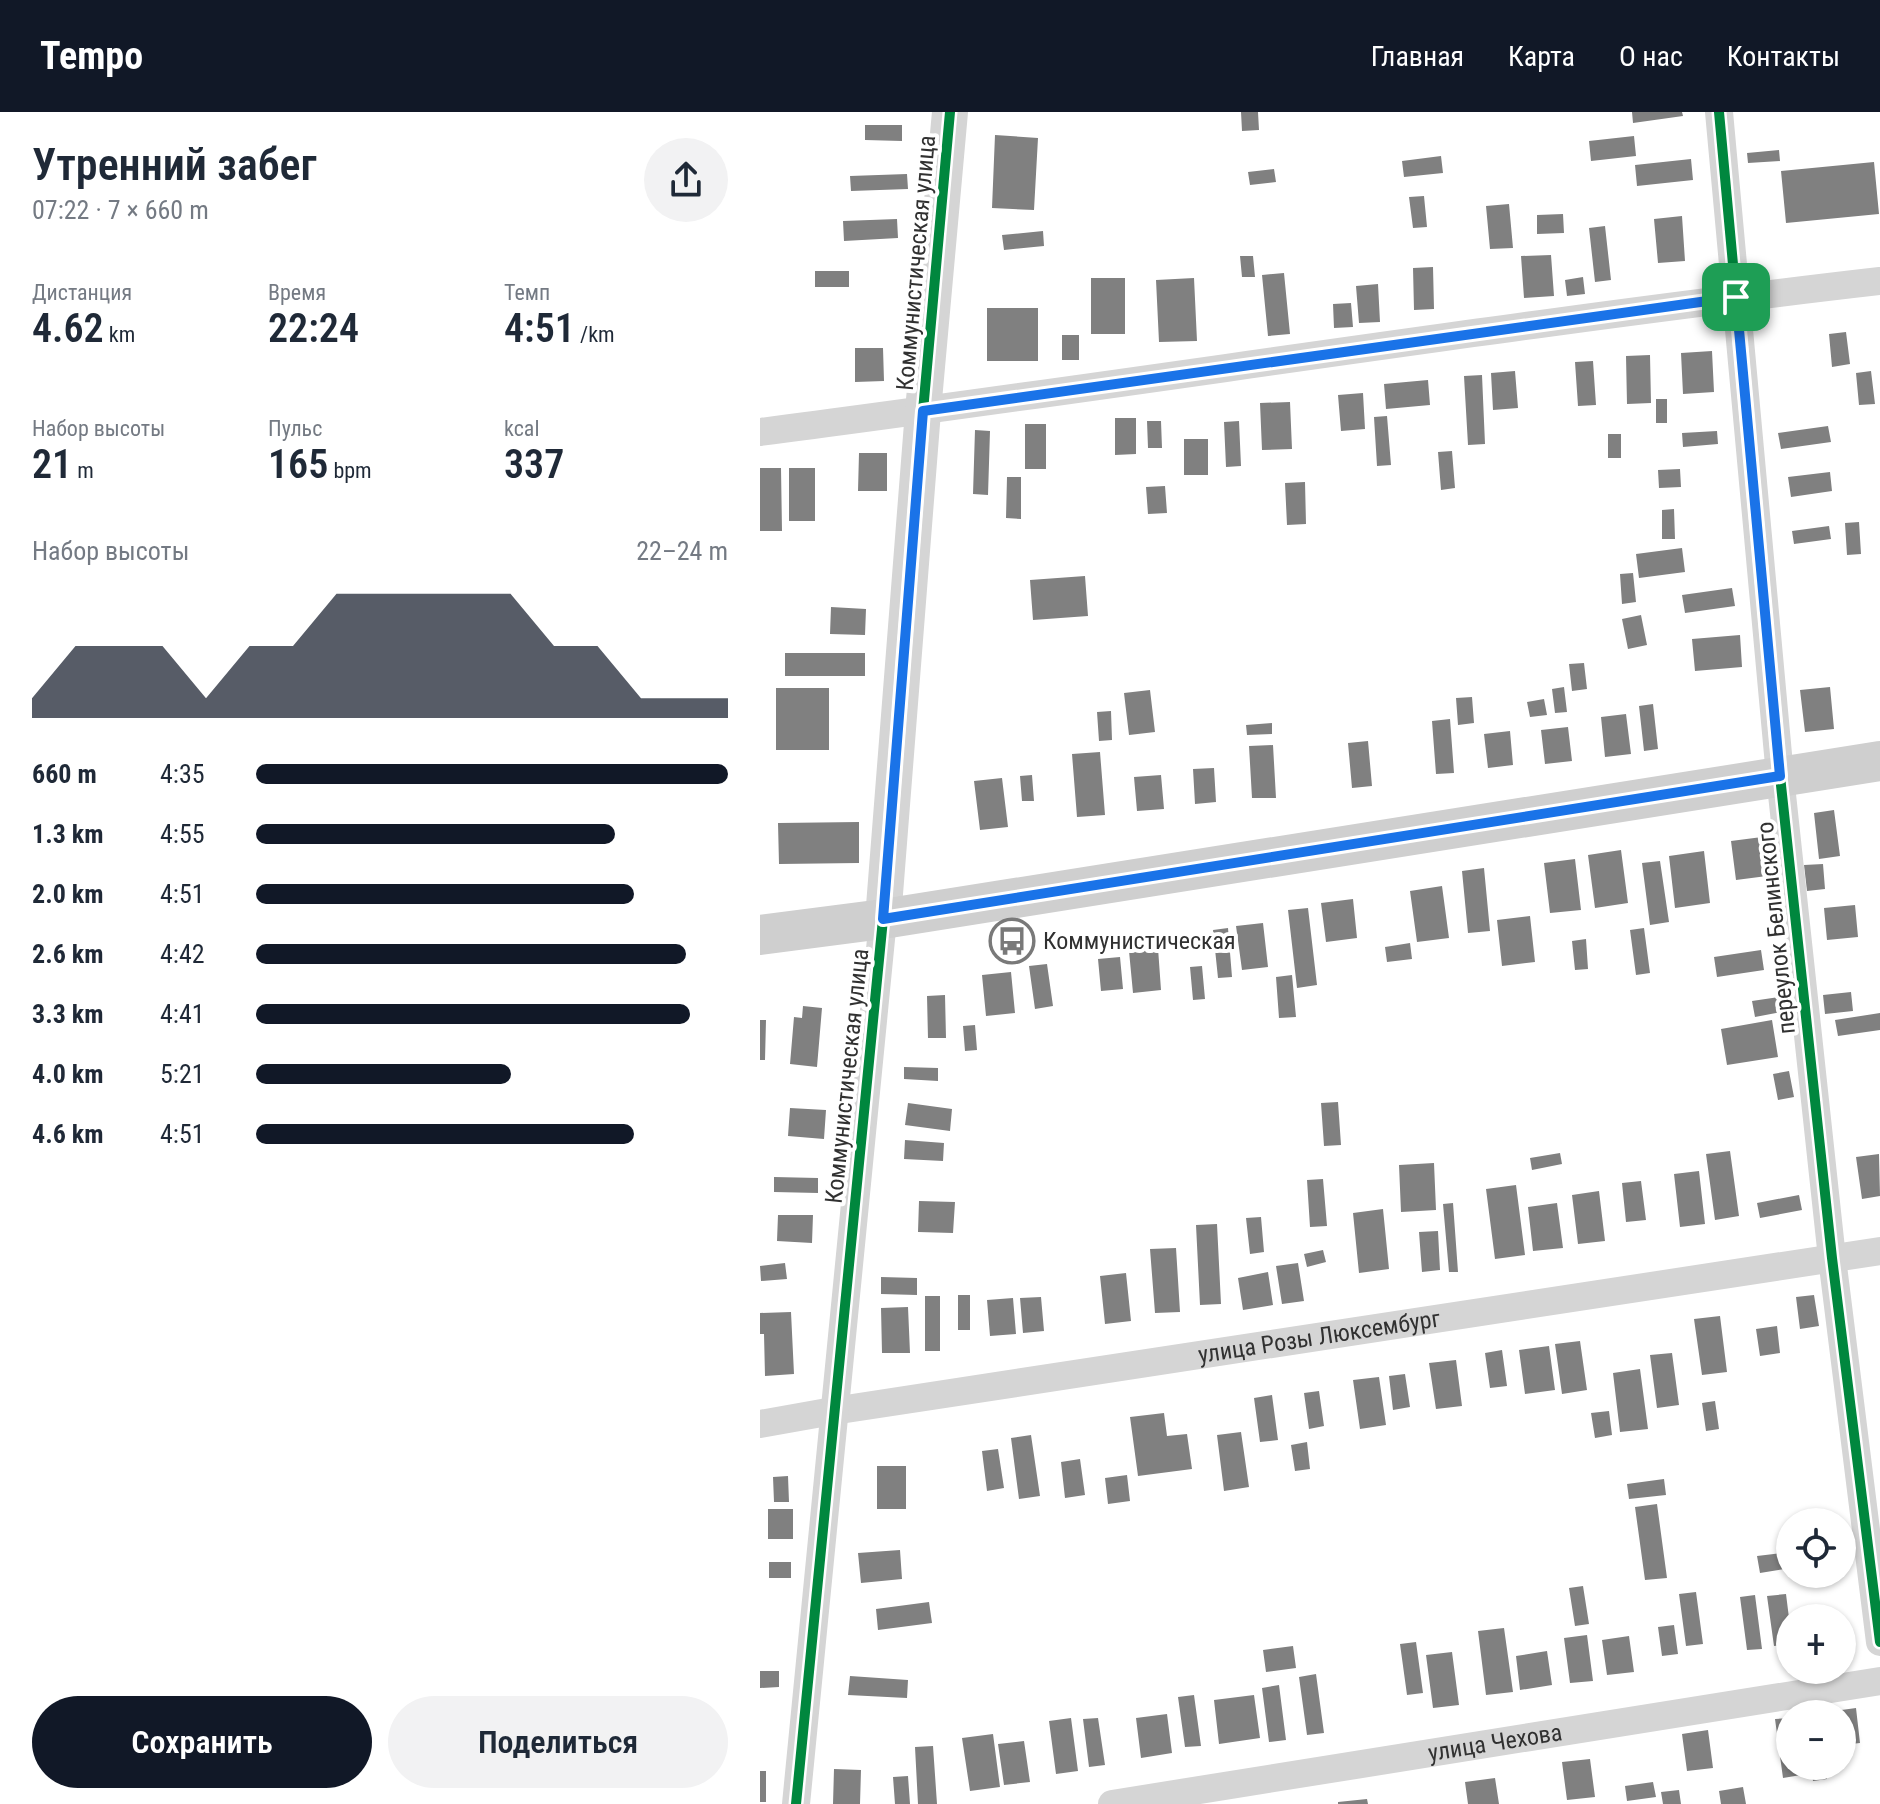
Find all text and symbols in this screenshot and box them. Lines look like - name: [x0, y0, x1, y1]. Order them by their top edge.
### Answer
- text: Tempo: [40, 34, 143, 78]
- text: Главная: [1371, 40, 1464, 73]
- text: Карта: [1508, 40, 1575, 73]
- text: О нас: [1619, 40, 1683, 73]
- text: Контакты: [1727, 40, 1840, 73]
- street label: Коммунистическая улица: [891, 134, 941, 392]
- button: share: [644, 138, 728, 222]
- text: Утренний забег: [32, 139, 317, 191]
- text: 07:22 · 7 × 660 m: [32, 195, 209, 225]
- pin: [1702, 263, 1770, 331]
- icon: arrive: [1714, 275, 1758, 319]
- text: Дистанция: [32, 280, 132, 305]
- text: Время: [268, 280, 326, 305]
- text: Темп: [504, 280, 550, 305]
- text: 4.62: [32, 305, 104, 352]
- text: 22:24: [268, 305, 359, 352]
- text: 4:51: [504, 305, 575, 352]
- text: km: [104, 322, 135, 347]
- text: /km: [575, 322, 615, 347]
- text: Набор высоты: [32, 416, 165, 441]
- text: Пульс: [268, 416, 322, 441]
- text: kcal: [504, 416, 539, 441]
- text: 21: [32, 441, 72, 488]
- text: 165: [268, 441, 328, 488]
- text: 337: [504, 441, 564, 488]
- text: m: [72, 458, 94, 483]
- text: bpm: [328, 458, 372, 483]
- text: Набор высоты: [32, 536, 189, 566]
- text: 22–24 m: [636, 536, 728, 566]
- text: 660 m: [32, 759, 97, 789]
- text: 4:35: [160, 759, 205, 789]
- text: 1.3 km: [32, 819, 104, 849]
- text: 4:55: [160, 819, 205, 849]
- street label: переулок Белинского: [1751, 820, 1801, 1036]
- text: 2.0 km: [32, 879, 104, 909]
- text: 4:51: [160, 879, 205, 909]
- bus stop icon: Коммунистическая: [988, 917, 1036, 965]
- place label: Коммунистическая: [1043, 927, 1236, 955]
- text: 2.6 km: [32, 939, 104, 969]
- text: 4:42: [160, 939, 205, 969]
- street label: Коммунистическая улица: [820, 947, 874, 1205]
- text: 3.3 km: [32, 999, 104, 1029]
- text: 4:41: [160, 999, 205, 1029]
- text: 4.0 km: [32, 1059, 104, 1089]
- text: 5:21: [160, 1059, 205, 1089]
- text: 4.6 km: [32, 1119, 104, 1149]
- text: 4:51: [160, 1119, 205, 1149]
- street label: улица Розы Люксембург: [1196, 1304, 1442, 1369]
- map controls: [1776, 1508, 1856, 1780]
- button: locate: [1776, 1508, 1856, 1588]
- button: +: [1776, 1604, 1856, 1684]
- button: Сохранить: [32, 1696, 372, 1788]
- button: Поделиться: [388, 1696, 728, 1788]
- button: −: [1776, 1700, 1856, 1780]
- street label: улица Чехова: [1426, 1718, 1564, 1767]

